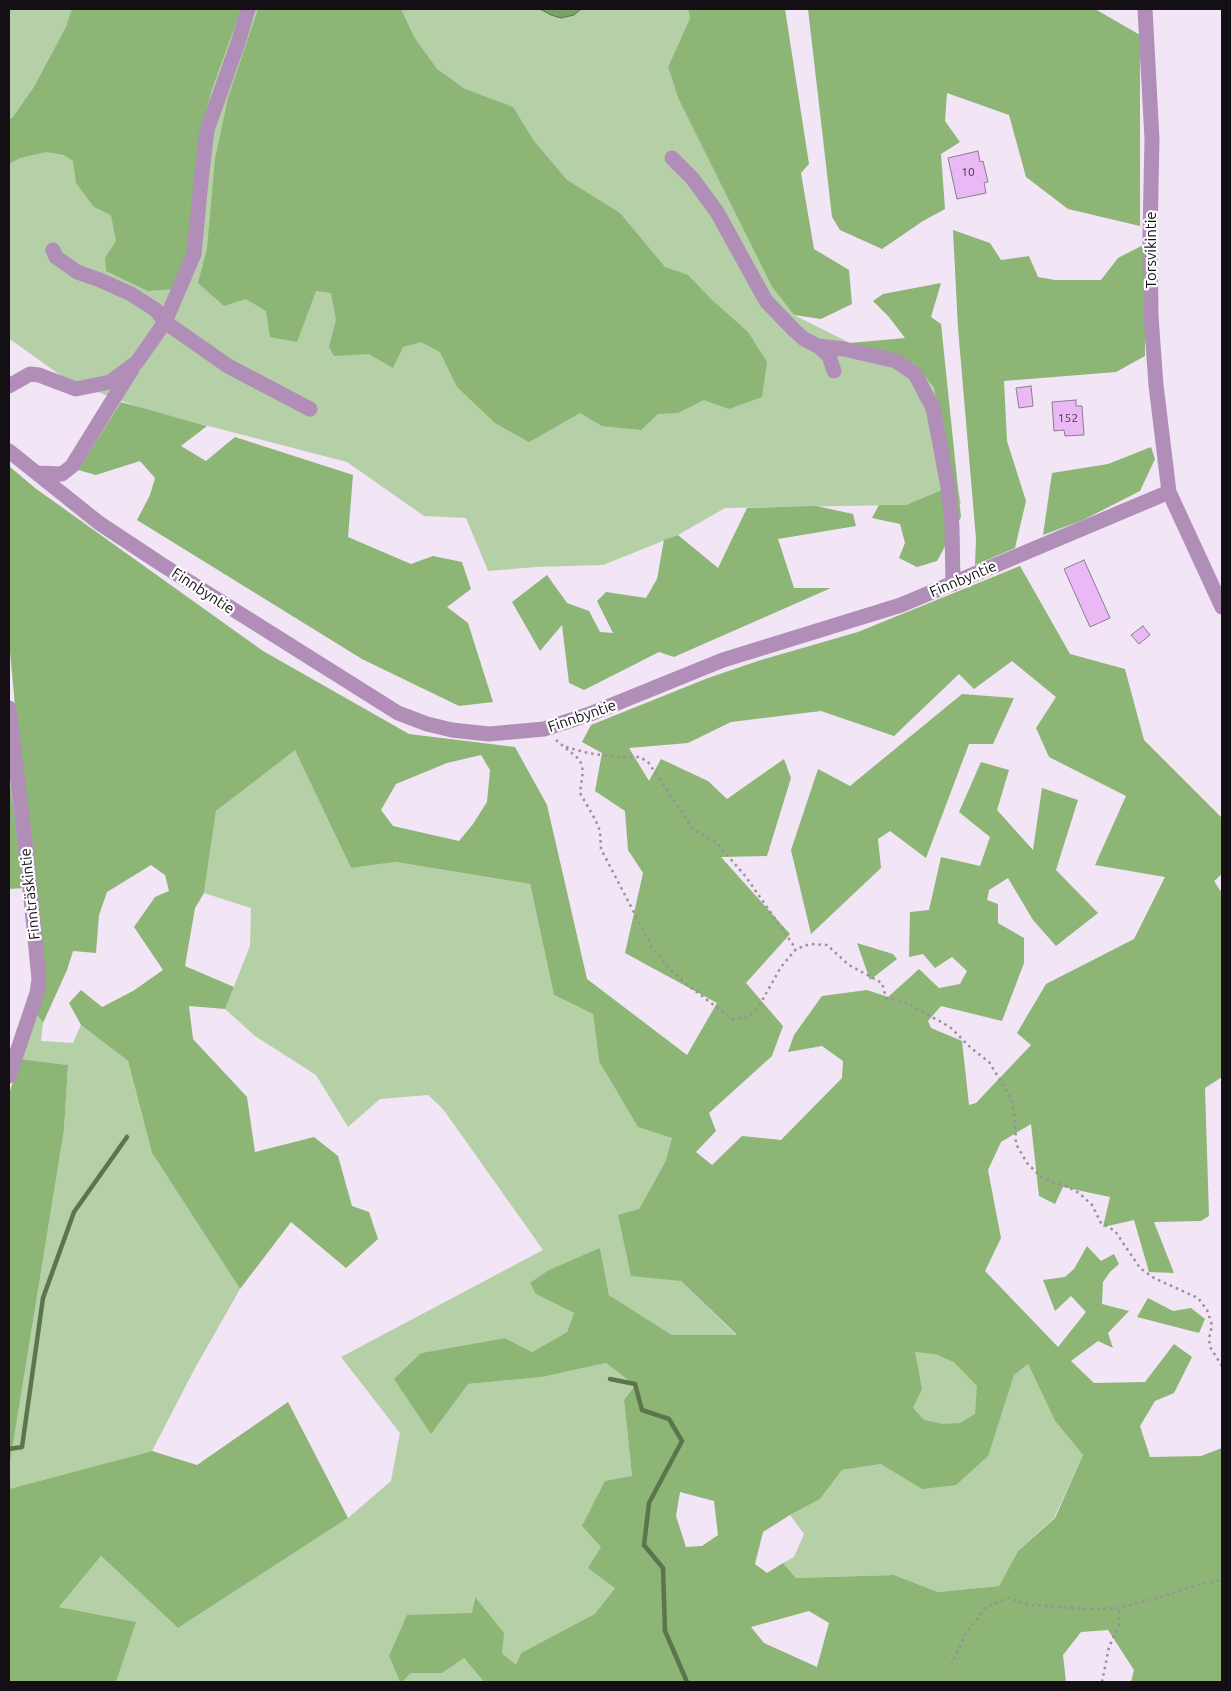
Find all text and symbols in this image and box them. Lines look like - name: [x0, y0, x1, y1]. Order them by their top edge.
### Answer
- house number: 10: [961, 165, 975, 179]
- street label: Torsvikintie: [1142, 211, 1160, 289]
- house number: 152: [1058, 411, 1078, 425]
- street label: Finnbyntie: [927, 557, 999, 601]
- street label: Finnbyntie: [168, 564, 238, 618]
- street label: Finnbyntie: [545, 696, 619, 736]
- street label: Finnträskintie: [16, 847, 44, 941]

